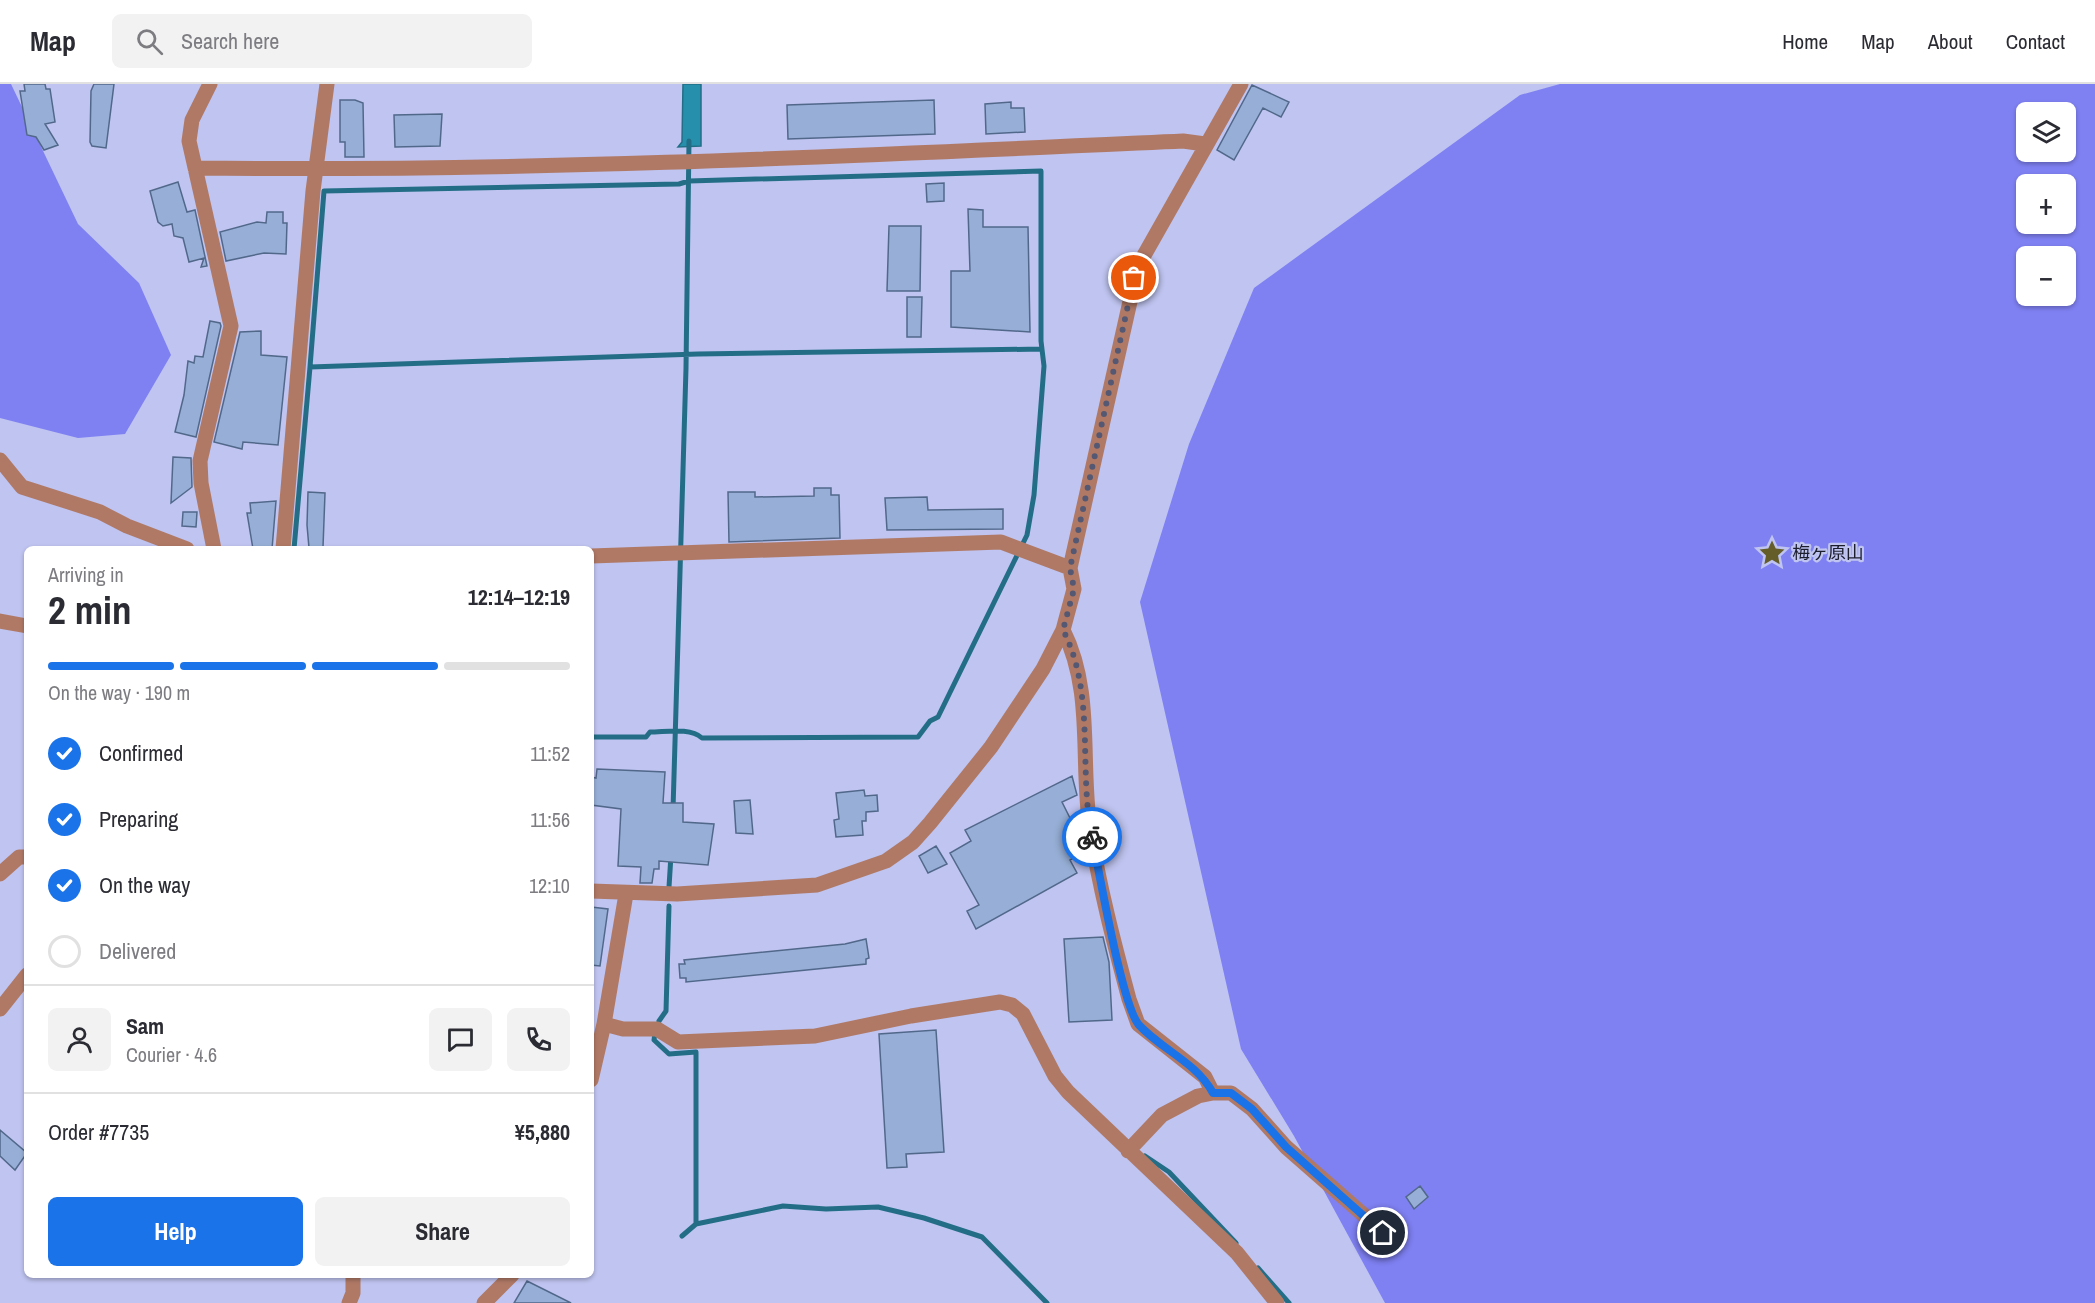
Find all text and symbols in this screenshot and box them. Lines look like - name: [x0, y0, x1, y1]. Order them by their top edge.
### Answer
- search box: [112, 14, 532, 68]
- text: Map: [30, 22, 76, 60]
- icon: search: [133, 25, 166, 58]
- text: Search here: [181, 26, 279, 56]
- text: Home: [1782, 27, 1828, 56]
- text: Map: [1861, 27, 1895, 56]
- text: About: [1928, 27, 1973, 56]
- text: Contact: [2006, 27, 2065, 56]
- map controls: [2016, 102, 2076, 306]
- button: layers: [2016, 102, 2076, 162]
- button: +: [2016, 174, 2076, 234]
- button: −: [2016, 246, 2076, 306]
- pin: [1108, 252, 1159, 303]
- icon: bag: [1117, 261, 1150, 294]
- place icon: 梅ヶ原山: [1757, 538, 1787, 568]
- place label: 梅ヶ原山: [1792, 540, 1864, 565]
- text: Arriving in: [48, 561, 124, 588]
- text: 12:14–12:19: [468, 582, 570, 612]
- text: 2 min: [48, 584, 132, 636]
- text: On the way · 190 m: [48, 679, 190, 706]
- icon: check: [48, 737, 81, 770]
- text: Confirmed: [99, 738, 183, 768]
- text: 11:52: [530, 740, 570, 767]
- icon: check: [48, 803, 81, 836]
- text: Preparing: [99, 804, 178, 834]
- text: 11:56: [530, 806, 570, 833]
- courier: [1062, 807, 1122, 867]
- icon: bike: [1076, 821, 1109, 854]
- icon: check: [48, 869, 81, 902]
- text: On the way: [99, 870, 190, 900]
- text: 12:10: [529, 872, 570, 899]
- text: Delivered: [99, 936, 176, 966]
- button: person: [48, 1008, 111, 1071]
- button: chat: [429, 1008, 492, 1071]
- button: phone: [507, 1008, 570, 1071]
- text: Sam: [126, 1011, 164, 1041]
- text: Courier · 4.6: [126, 1041, 217, 1068]
- text: Order #7735: [48, 1117, 149, 1147]
- text: ¥5,880: [515, 1117, 570, 1147]
- button: Help: [48, 1197, 303, 1266]
- button: Share: [315, 1197, 570, 1266]
- pin: [1357, 1207, 1408, 1258]
- icon: home: [1366, 1216, 1399, 1249]

